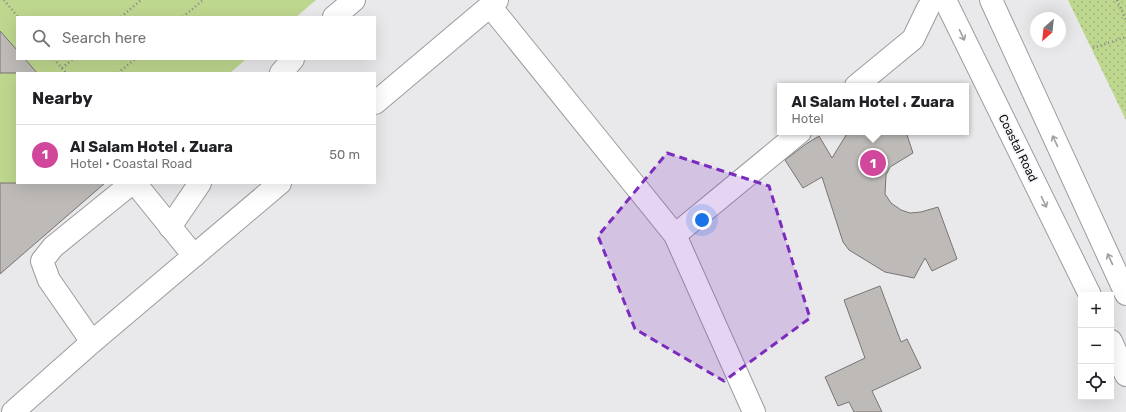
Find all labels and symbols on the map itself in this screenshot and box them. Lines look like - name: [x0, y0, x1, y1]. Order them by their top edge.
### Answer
- north arrow: [1030, 12, 1066, 48]
- one-way arrow: [959, 29, 966, 41]
- street label: Coastal Road: [996, 112, 1040, 184]
- one-way arrow: [1051, 135, 1059, 147]
- pin: 1: [860, 148, 886, 178]
- one-way arrow: [1041, 196, 1048, 208]
- your location: [692, 210, 712, 230]
- one-way arrow: [1106, 253, 1113, 265]

